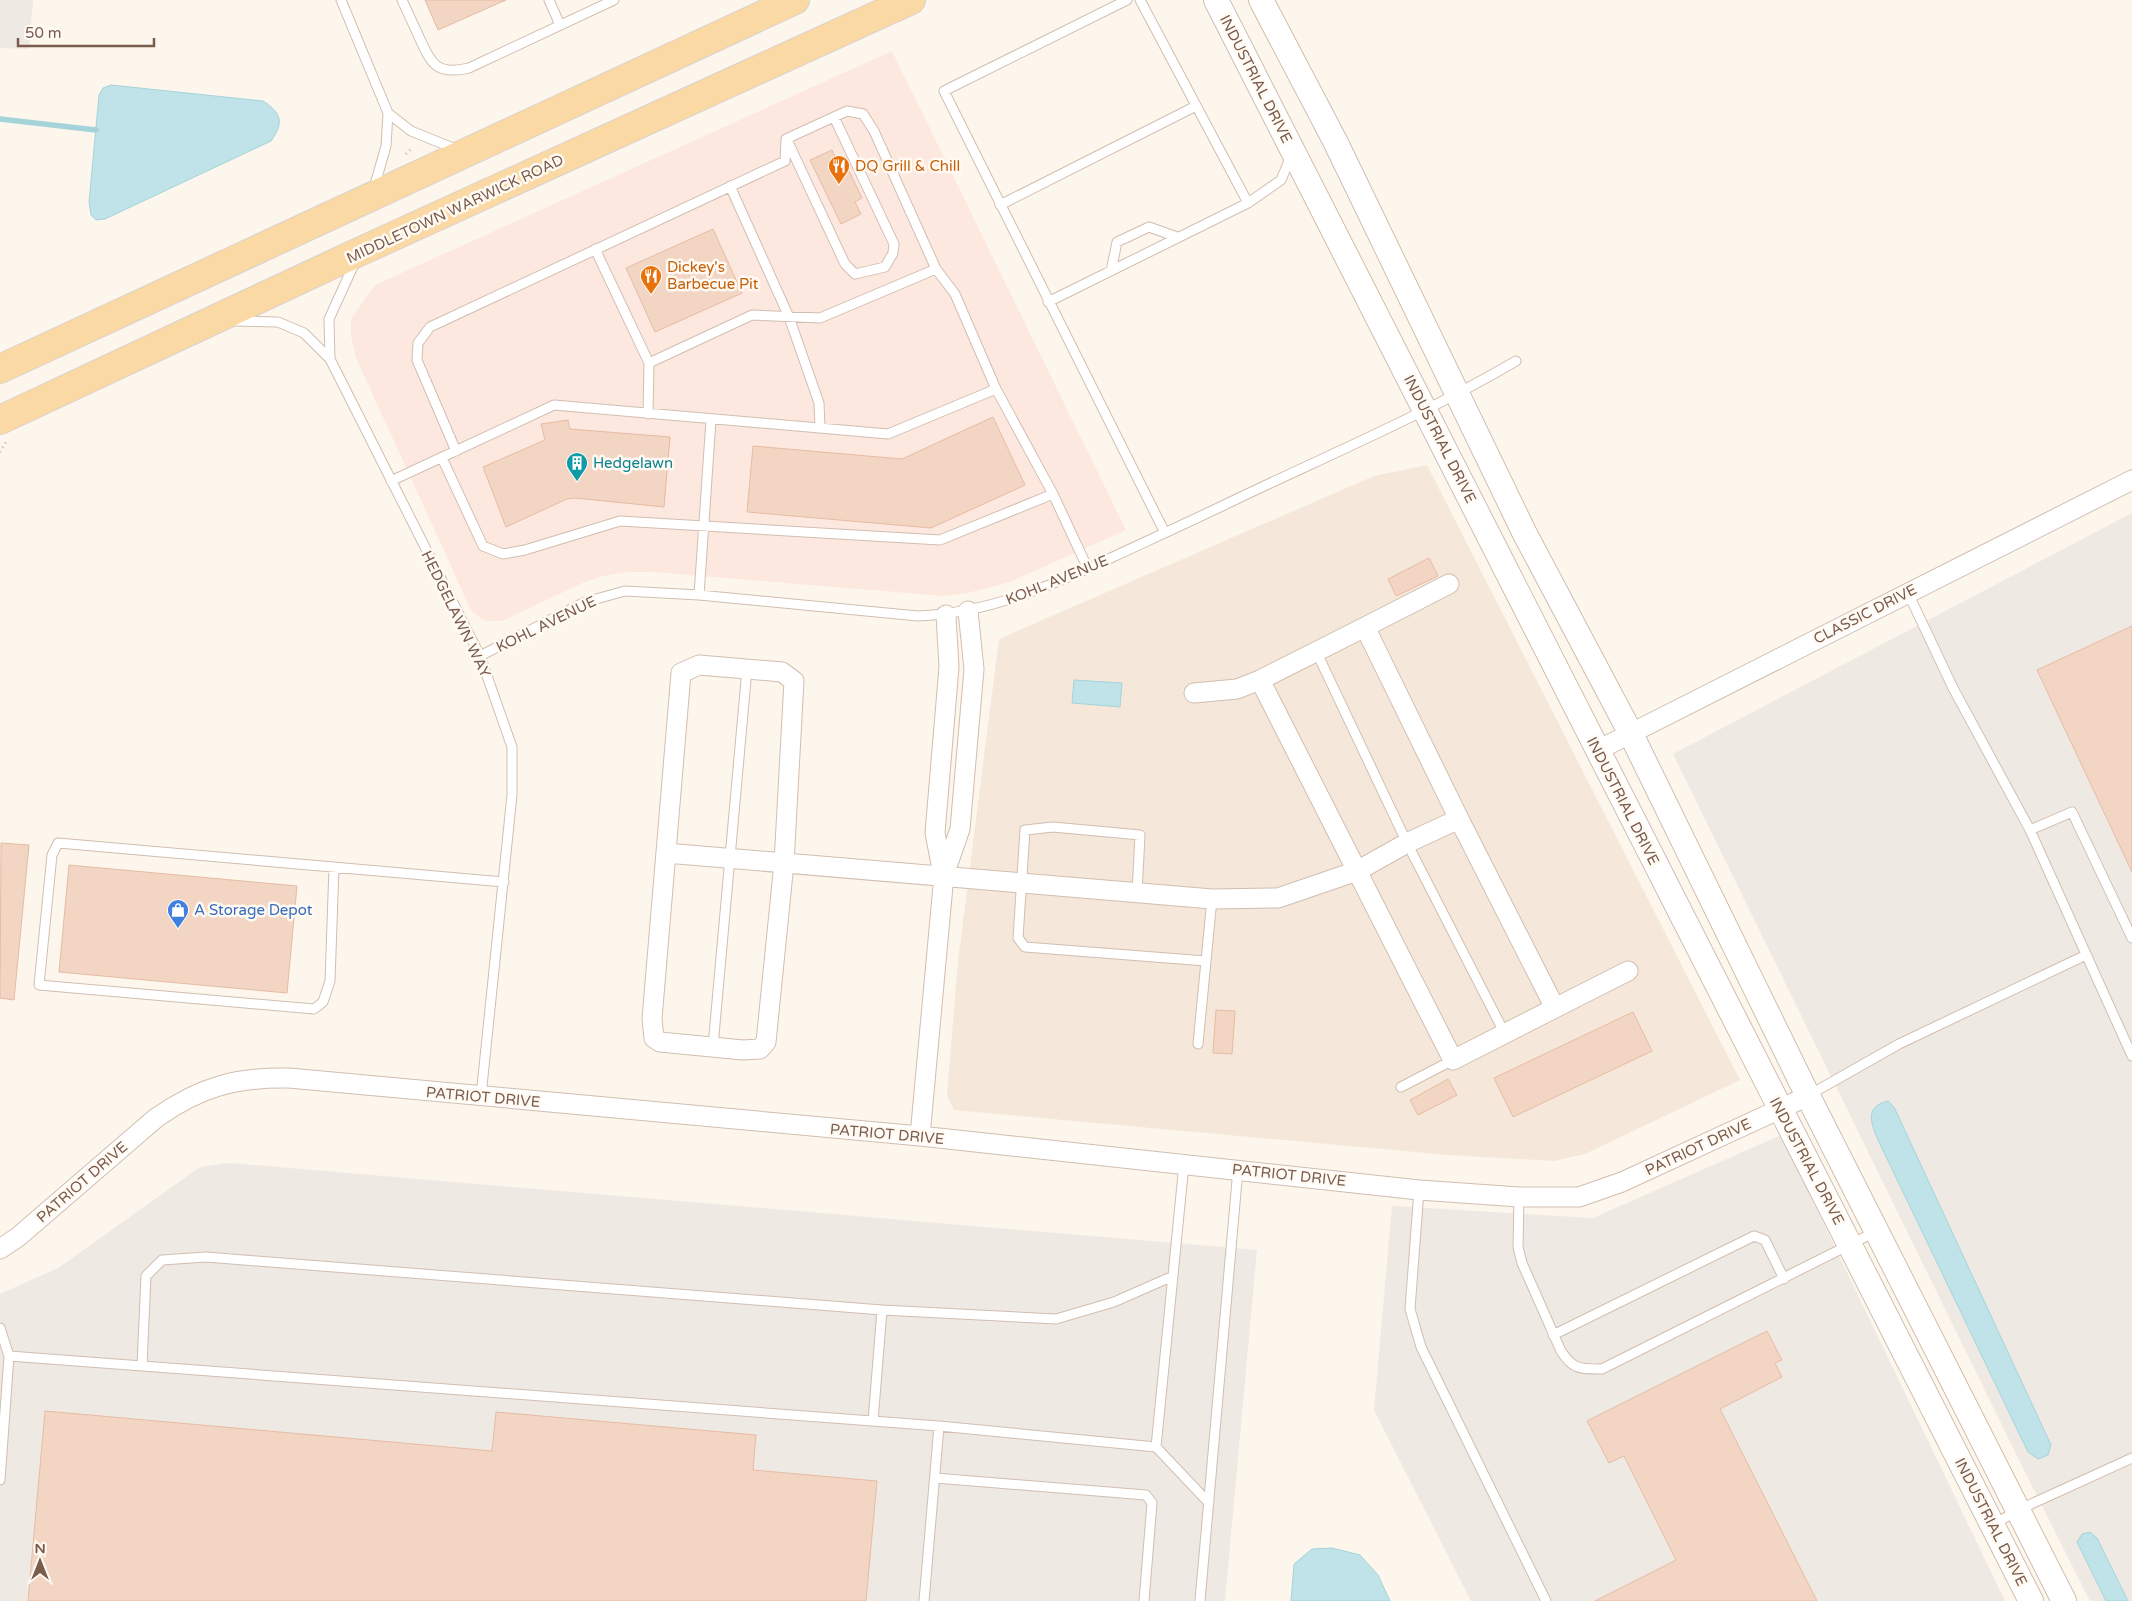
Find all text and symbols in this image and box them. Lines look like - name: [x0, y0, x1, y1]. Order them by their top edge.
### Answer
- street label: INDUSTRIAL DRIVE: [1216, 12, 1296, 146]
- scale bar: [18, 15, 154, 47]
- text: 50 m: [25, 24, 62, 42]
- street label: MIDDLETOWN WARWICK ROAD: [344, 151, 566, 267]
- restaurant icon: DQ Grill & Chill: [827, 154, 851, 185]
- place label: DQ Grill & Chill: [855, 157, 960, 175]
- place label: Dickey's Barbecue Pit: [667, 258, 759, 293]
- restaurant icon: Dickey's Barbecue Pit: [639, 264, 663, 295]
- street label: INDUSTRIAL DRIVE: [1400, 372, 1480, 506]
- building icon: Hedgelawn: [565, 451, 589, 482]
- place label: Hedgelawn: [593, 454, 673, 472]
- street label: HEDGELAWN WAY: [417, 548, 495, 681]
- street label: KOHL AVENUE: [1003, 551, 1111, 609]
- street label: CLASSIC DRIVE: [1810, 580, 1920, 648]
- street label: KOHL AVENUE: [493, 592, 599, 656]
- street label: INDUSTRIAL DRIVE: [1583, 734, 1663, 868]
- shop icon: A Storage Depot: [166, 898, 190, 929]
- place label: A Storage Depot: [194, 901, 313, 919]
- street label: PATRIOT DRIVE: [425, 1083, 541, 1111]
- street label: INDUSTRIAL DRIVE: [1766, 1094, 1848, 1228]
- street label: PATRIOT DRIVE: [1642, 1115, 1754, 1179]
- street label: PATRIOT DRIVE: [829, 1120, 945, 1148]
- street label: PATRIOT DRIVE: [33, 1138, 131, 1226]
- street label: PATRIOT DRIVE: [1231, 1160, 1347, 1190]
- street label: INDUSTRIAL DRIVE: [1951, 1455, 2031, 1589]
- north arrow: [15, 1536, 65, 1586]
- text: N: [34, 1540, 46, 1557]

